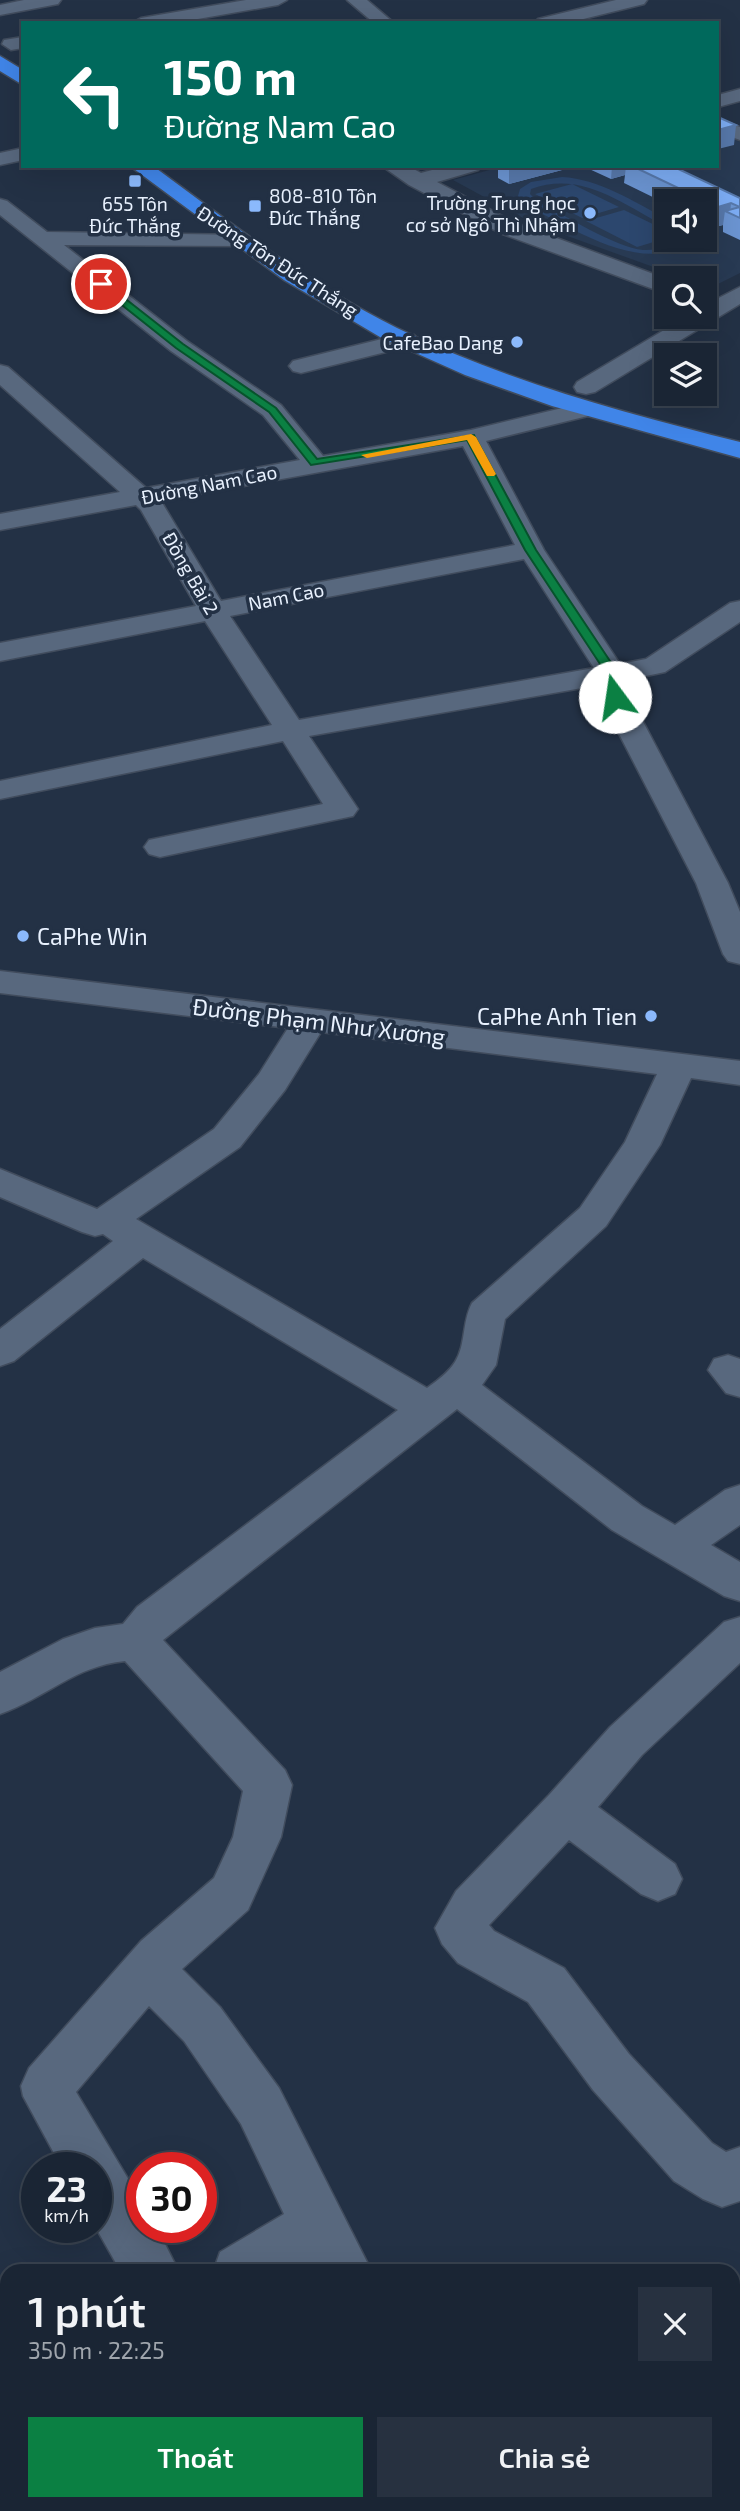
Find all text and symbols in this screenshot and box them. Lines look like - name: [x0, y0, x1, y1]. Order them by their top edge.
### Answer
- text: 150 m: [164, 46, 297, 105]
- icon: left: [49, 49, 140, 140]
- text: Đường Nam Cao: [164, 106, 396, 144]
- marker: 655 Tôn Đức Thắng: [127, 173, 143, 189]
- place label: 808-810 Tôn Đức Thắng: [269, 184, 377, 229]
- map controls: [654, 189, 717, 406]
- button: sound: [654, 189, 717, 252]
- place label: Trường Trung học cơ sở Ngô Thì Nhậm: [406, 191, 576, 236]
- place label: 655 Tôn Đức Thắng: [89, 192, 181, 237]
- marker: 808-810 Tôn Đức Thắng: [247, 198, 263, 214]
- street label: Đường Tôn Đức Thắng: [193, 200, 363, 322]
- marker: Trường Trung học cơ sở Ngô Thì Nhậm: [582, 205, 598, 221]
- pin: [71, 254, 131, 314]
- icon: arrive: [82, 265, 120, 303]
- button: search: [654, 266, 717, 329]
- place label: CafeBao Dang: [383, 331, 503, 354]
- marker: CafeBao Dang: [509, 334, 525, 350]
- button: layers: [654, 343, 717, 406]
- street label: Đường Nam Cao: [139, 460, 279, 508]
- street label: Đồng Bài 2: [158, 528, 224, 618]
- street label: Nam Cao: [246, 577, 326, 615]
- position arrow: [578, 660, 652, 734]
- place label: CaPhe Win: [37, 922, 148, 950]
- marker: CaPhe Win: [15, 928, 31, 944]
- street label: Đường Phạm Như Xương: [191, 992, 447, 1050]
- place label: CaPhe Anh Tien: [477, 1002, 637, 1030]
- marker: CaPhe Anh Tien: [643, 1008, 659, 1024]
- speed limit sign: 30: [126, 2152, 217, 2243]
- text: 23: [46, 2167, 87, 2209]
- text: km/h: [44, 2204, 89, 2226]
- text: 1 phút: [28, 2285, 146, 2335]
- button: close: [638, 2287, 712, 2361]
- text: 350 m · 22:25: [28, 2336, 164, 2364]
- button: Thoát: [28, 2417, 363, 2497]
- button: Chia sẻ: [377, 2417, 712, 2497]

